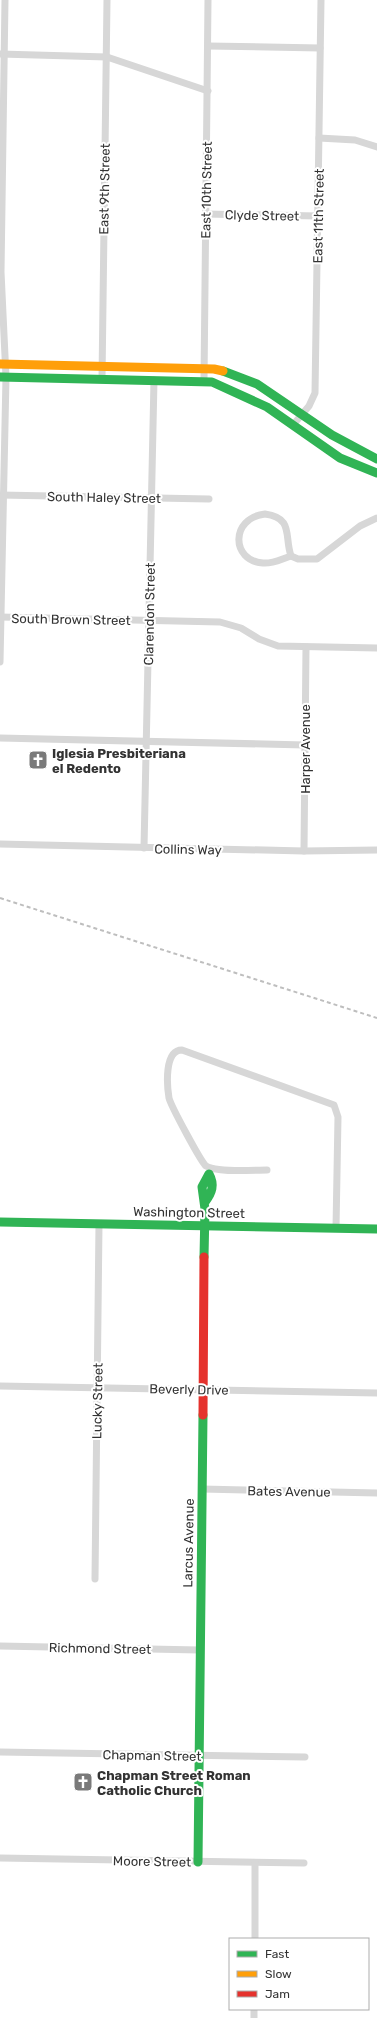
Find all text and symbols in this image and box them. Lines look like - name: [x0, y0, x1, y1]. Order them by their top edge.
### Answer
- street label: East 10th Street: [198, 141, 215, 239]
- street label: East 9th Street: [96, 143, 113, 235]
- street label: East 11th Street: [310, 168, 327, 264]
- street label: Clyde Street: [225, 207, 299, 224]
- street label: South Haley Street: [47, 489, 161, 506]
- street label: Clarendon Street: [141, 562, 158, 666]
- street label: South Brown Street: [11, 611, 131, 628]
- street label: Harper Avenue: [298, 704, 313, 794]
- place label: Iglesia Presbiteriana el Redento: [52, 746, 186, 776]
- church icon: Iglesia Presbiteriana el Redento: [27, 749, 49, 771]
- street label: Collins Way: [154, 841, 222, 858]
- street label: Washington Street: [133, 1204, 245, 1222]
- street label: Lucky Street: [89, 1363, 106, 1439]
- street label: Beverly Drive: [149, 1381, 229, 1398]
- street label: Bates Avenue: [247, 1483, 331, 1500]
- street label: Larcus Avenue: [180, 1498, 197, 1588]
- street label: Richmond Street: [49, 1640, 151, 1657]
- street label: Chapman Street: [102, 1747, 202, 1764]
- place label: Chapman Street Roman Catholic Church: [97, 1768, 251, 1798]
- church icon: Chapman Street Roman Catholic Church: [72, 1771, 94, 1793]
- street label: Moore Street: [113, 1853, 191, 1870]
- legend: [229, 1938, 369, 2010]
- text: Fast: [265, 1947, 289, 1961]
- text: Slow: [265, 1967, 292, 1981]
- text: Jam: [265, 1987, 290, 2001]

